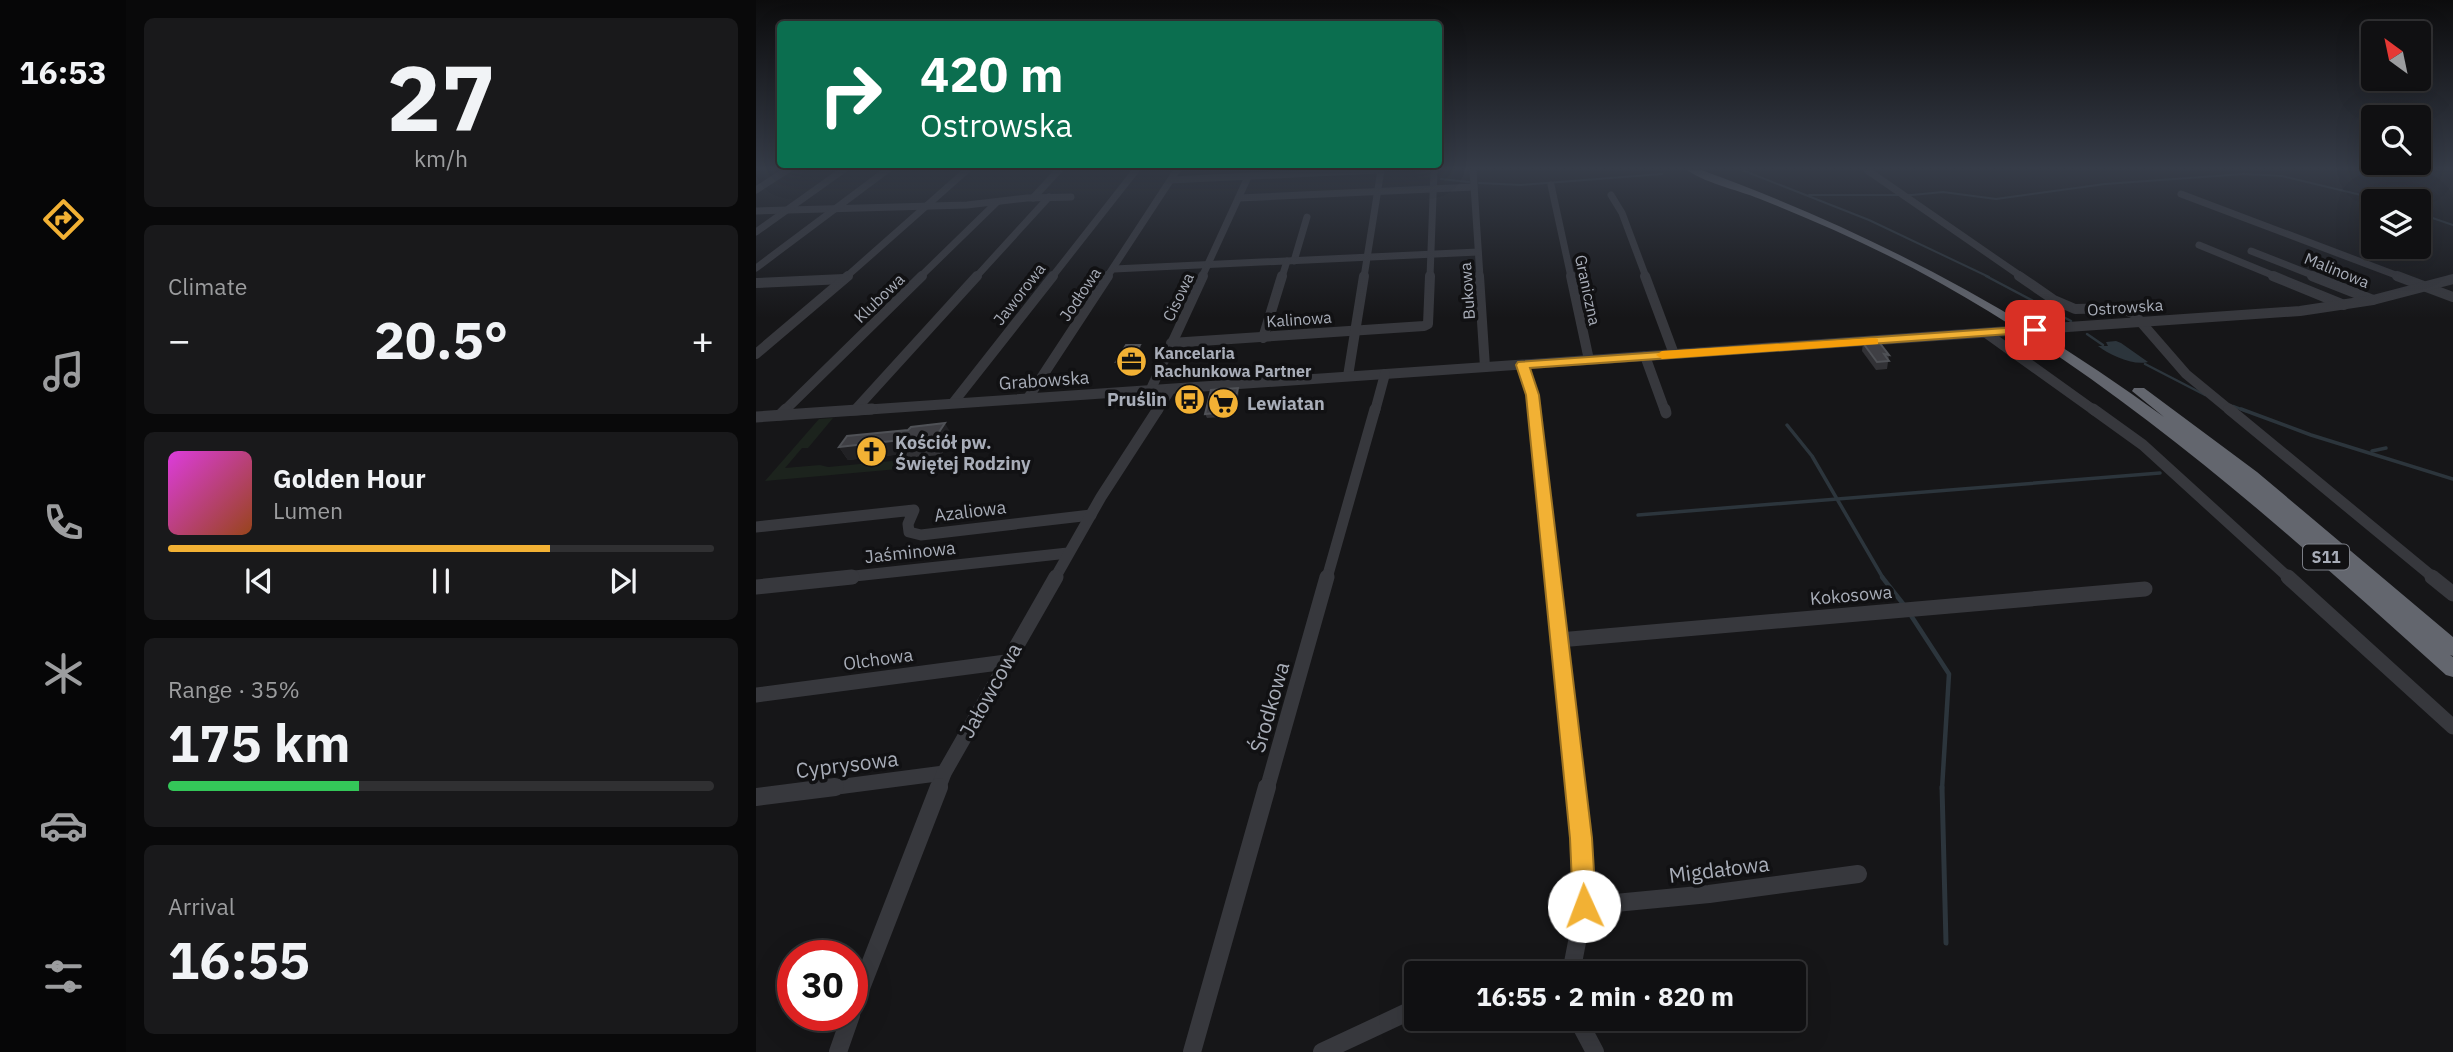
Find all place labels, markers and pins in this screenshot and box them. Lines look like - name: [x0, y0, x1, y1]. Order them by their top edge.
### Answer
- pin: [2005, 300, 2065, 360]
- place label: Kancelaria Rachunkowa Partner: [1154, 343, 1312, 381]
- office icon: Kancelaria Rachunkowa Partner: [1114, 345, 1148, 379]
- bus stop icon: Pruślin: [1173, 382, 1207, 416]
- supermarket icon: Lewiatan: [1207, 386, 1241, 420]
- place label: Pruślin: [1107, 388, 1167, 411]
- place label: Lewiatan: [1247, 392, 1325, 415]
- place label: Kościół pw. Świętej Rodziny: [895, 431, 1031, 475]
- church icon: Kościół pw. Świętej Rodziny: [855, 435, 889, 469]

